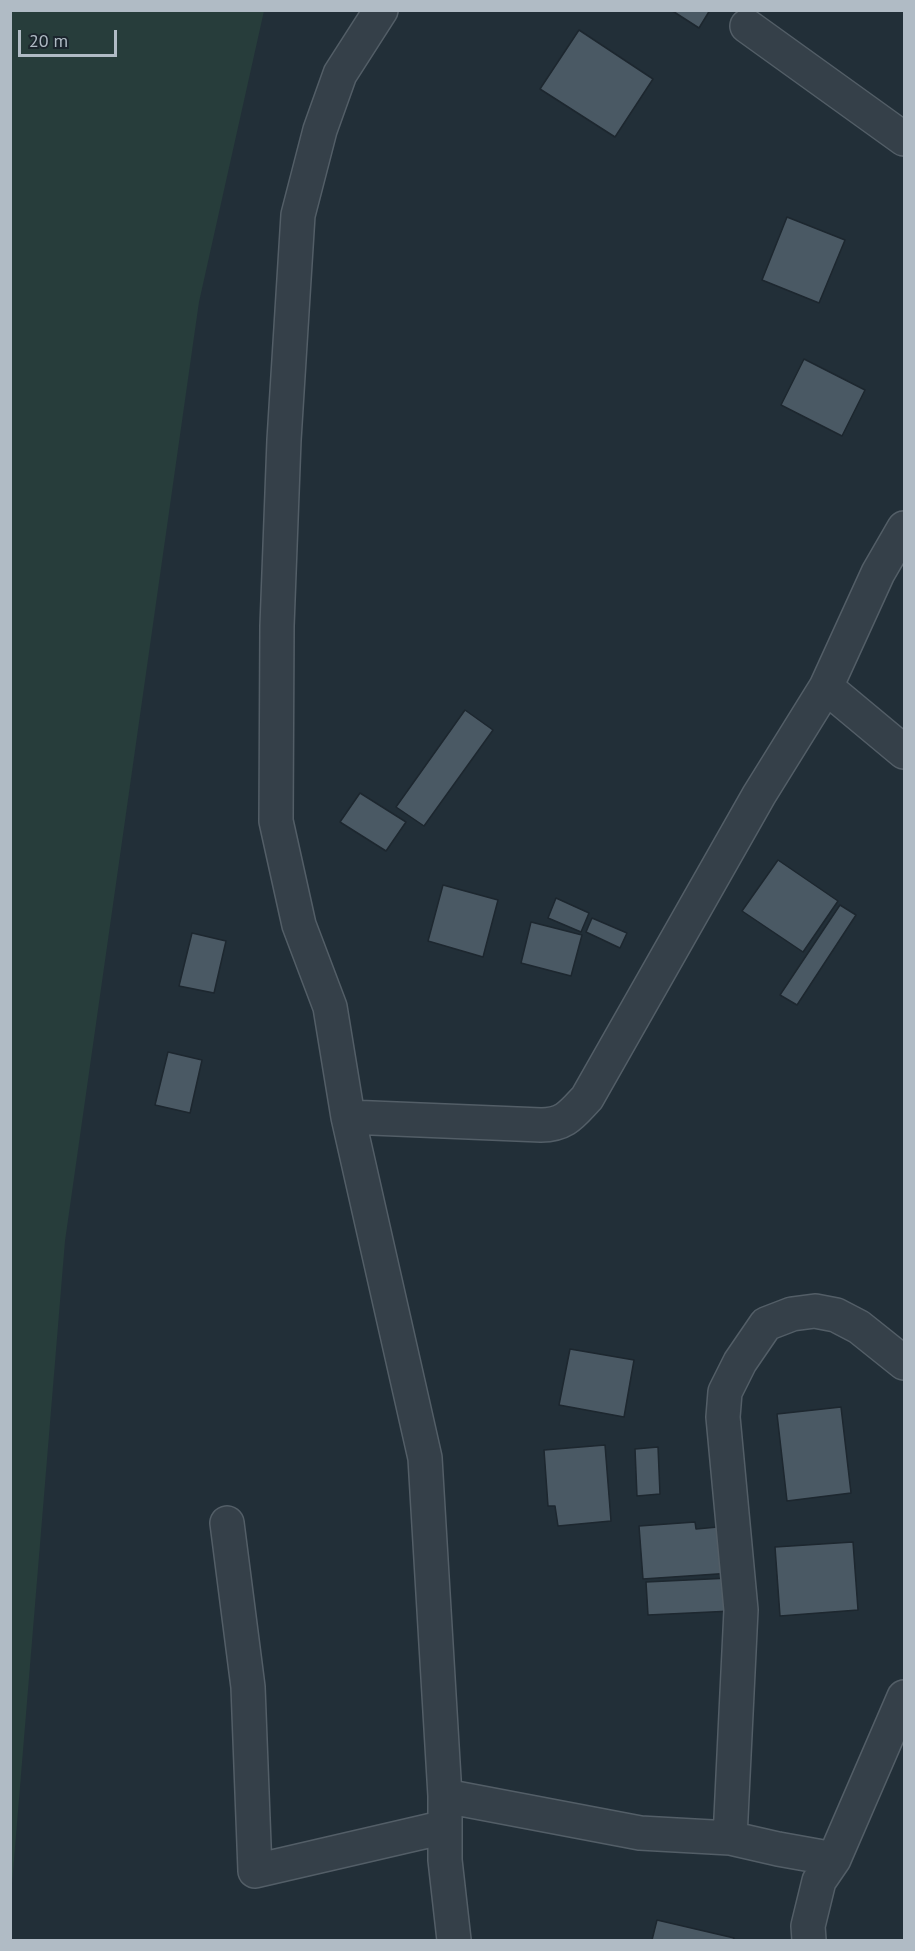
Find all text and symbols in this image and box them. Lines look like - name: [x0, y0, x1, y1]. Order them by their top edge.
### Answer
- scale bar: [21, 18, 120, 56]
- text: 20 m: [29, 29, 68, 52]

